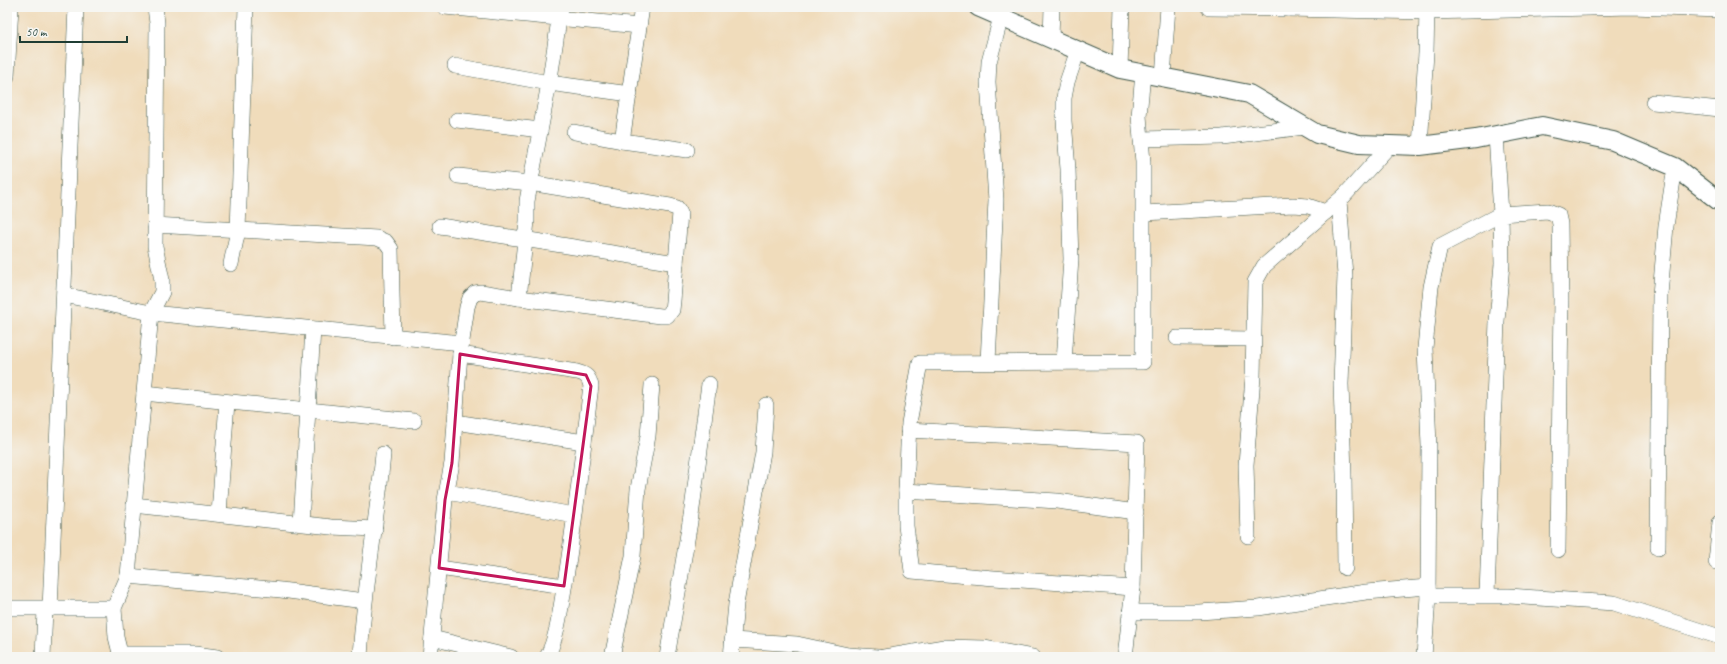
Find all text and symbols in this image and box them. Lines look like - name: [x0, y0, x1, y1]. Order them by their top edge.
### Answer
- scale bar: [20, 18, 127, 44]
- text: 50 m: [26, 24, 48, 40]

